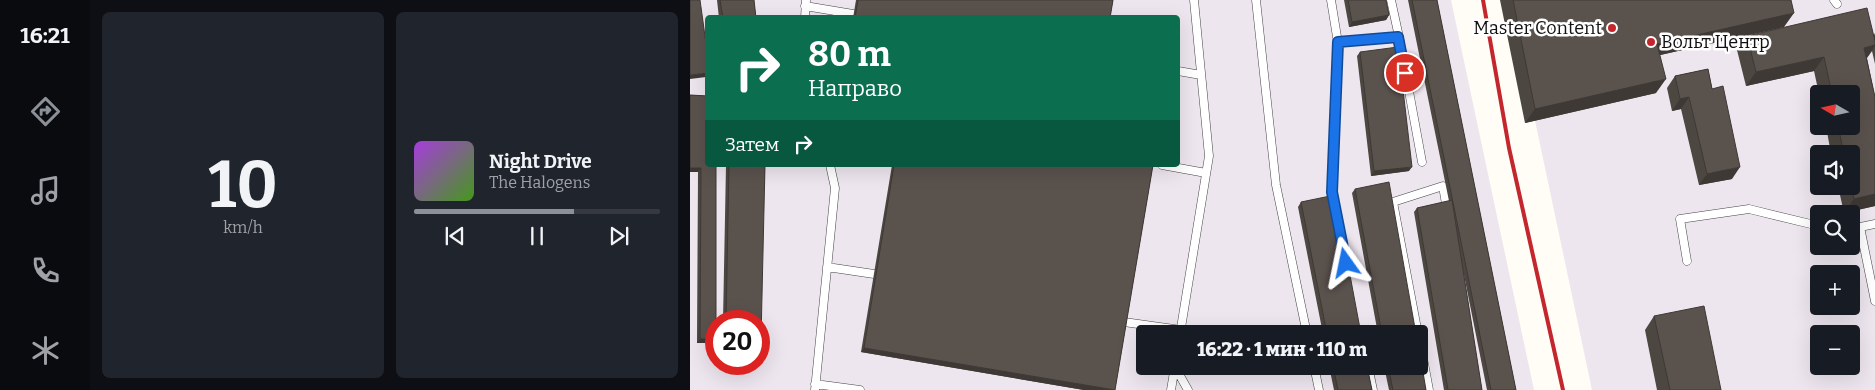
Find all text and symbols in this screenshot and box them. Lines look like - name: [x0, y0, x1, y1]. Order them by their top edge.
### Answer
- place label: Master Content: [1473, 17, 1602, 39]
- text: 16:21: [20, 22, 70, 49]
- marker: Master Content: [1606, 22, 1618, 34]
- place label: Вольт Центр: [1661, 31, 1770, 53]
- text: 80 m: [808, 33, 891, 75]
- icon: right: [725, 35, 790, 100]
- marker: Вольт Центр: [1645, 36, 1657, 48]
- pin: [1384, 52, 1426, 94]
- icon: arrive: [1391, 59, 1419, 87]
- text: Направо: [808, 75, 902, 102]
- north arrow: [1810, 85, 1860, 135]
- map controls: [1810, 85, 1860, 375]
- icon: directions: [28, 94, 63, 129]
- icon: right: [789, 130, 817, 158]
- text: Затем: [725, 133, 779, 156]
- button: sound: [1810, 145, 1860, 195]
- text: 10: [208, 146, 278, 224]
- text: Night Drive: [489, 150, 592, 173]
- icon: music: [28, 173, 63, 208]
- text: The Halogens: [489, 173, 590, 192]
- button: search: [1810, 205, 1860, 255]
- text: km/h: [223, 218, 263, 237]
- icon: previous: [441, 222, 469, 250]
- icon: pause: [523, 222, 551, 250]
- icon: next: [605, 222, 633, 250]
- position arrow: [1319, 236, 1371, 288]
- icon: phone: [28, 253, 63, 288]
- button: +: [1810, 265, 1860, 315]
- speed limit sign: 20: [705, 310, 770, 375]
- button: −: [1810, 325, 1860, 375]
- icon: climate: [28, 333, 63, 368]
- text: 16:22 · 1 мин · 110 m: [1197, 338, 1367, 361]

